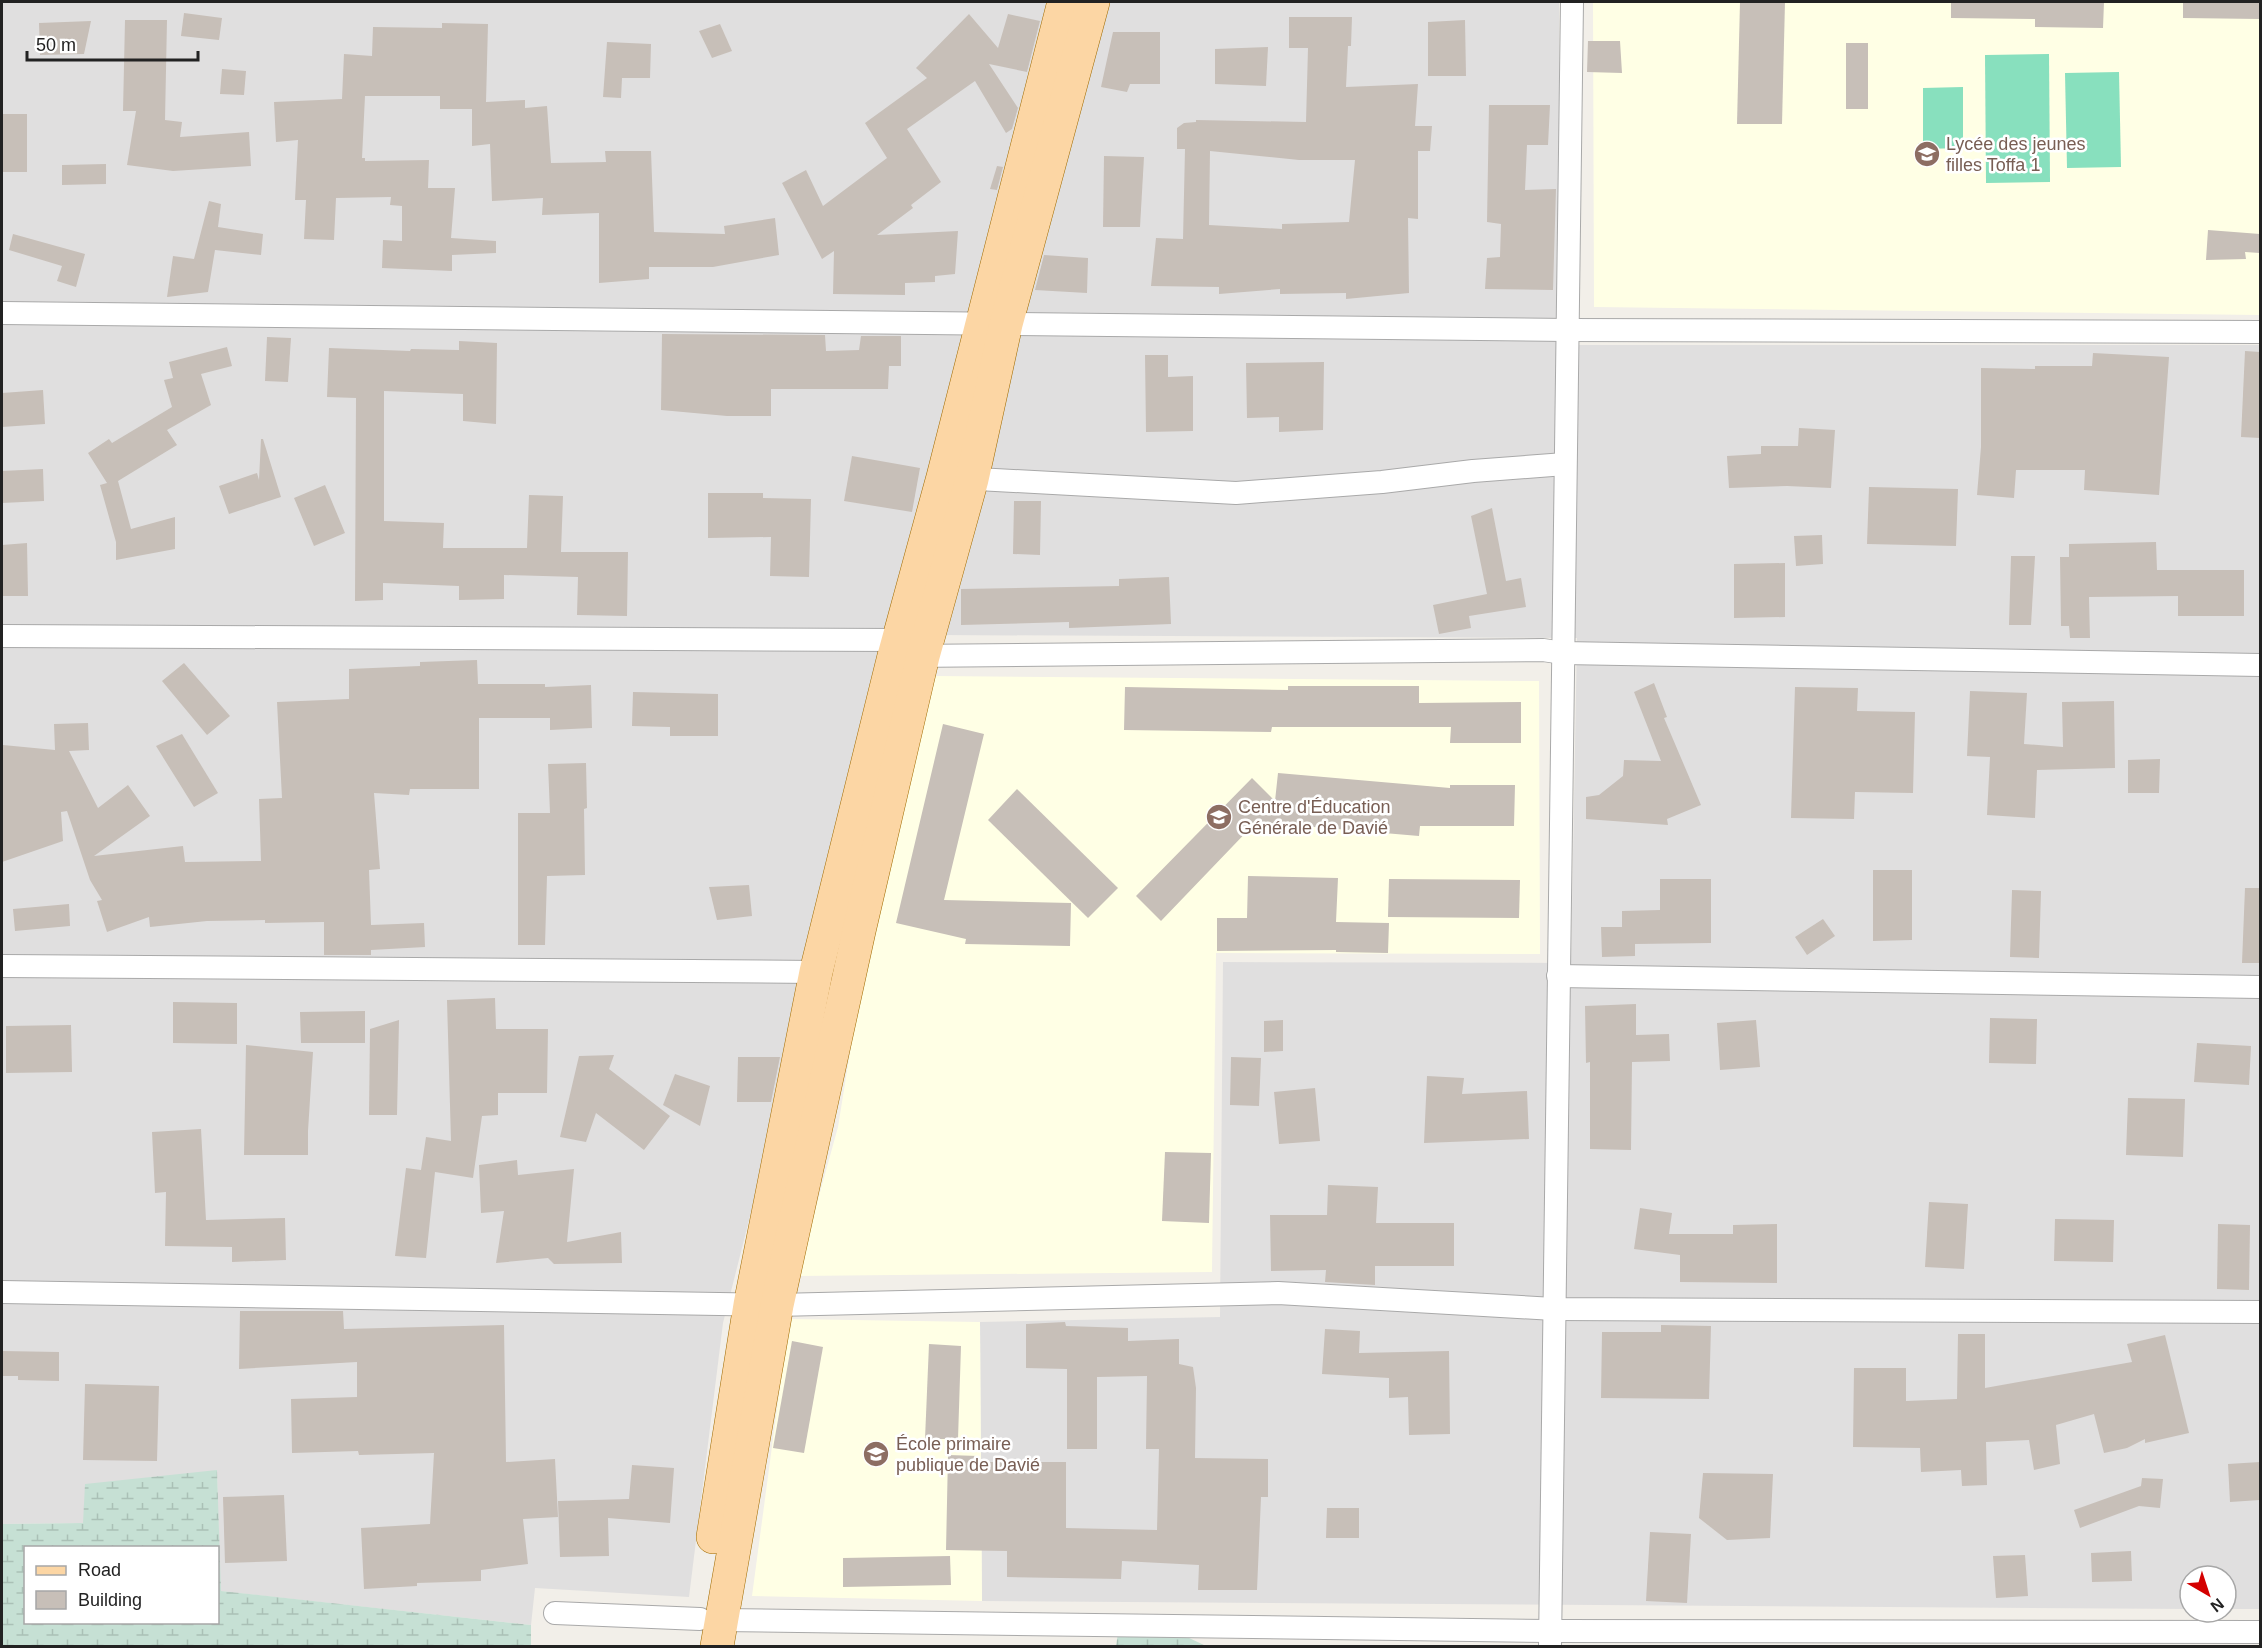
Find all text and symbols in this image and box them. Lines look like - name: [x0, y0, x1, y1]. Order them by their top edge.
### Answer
- scale bar: [27, 24, 198, 62]
- text: 50 m: [36, 35, 76, 55]
- place label: Lycée des jeunes filles Toffa 1: [1946, 134, 2085, 175]
- school or university icon: Lycée des jeunes filles Toffa 1: [1912, 139, 1942, 169]
- place label: Centre d'Éducation Générale de Davié: [1238, 797, 1391, 838]
- school or university icon: Centre d'Éducation Générale de Davié: [1204, 802, 1234, 832]
- place label: École primaire publique de Davié: [896, 1434, 1040, 1475]
- school or university icon: École primaire publique de Davié: [861, 1439, 891, 1469]
- legend: [24, 1546, 219, 1624]
- text: Road: [78, 1560, 121, 1580]
- north arrow: [2178, 1564, 2238, 1624]
- text: Building: [78, 1590, 142, 1610]
- text: N: [2207, 1595, 2227, 1616]

